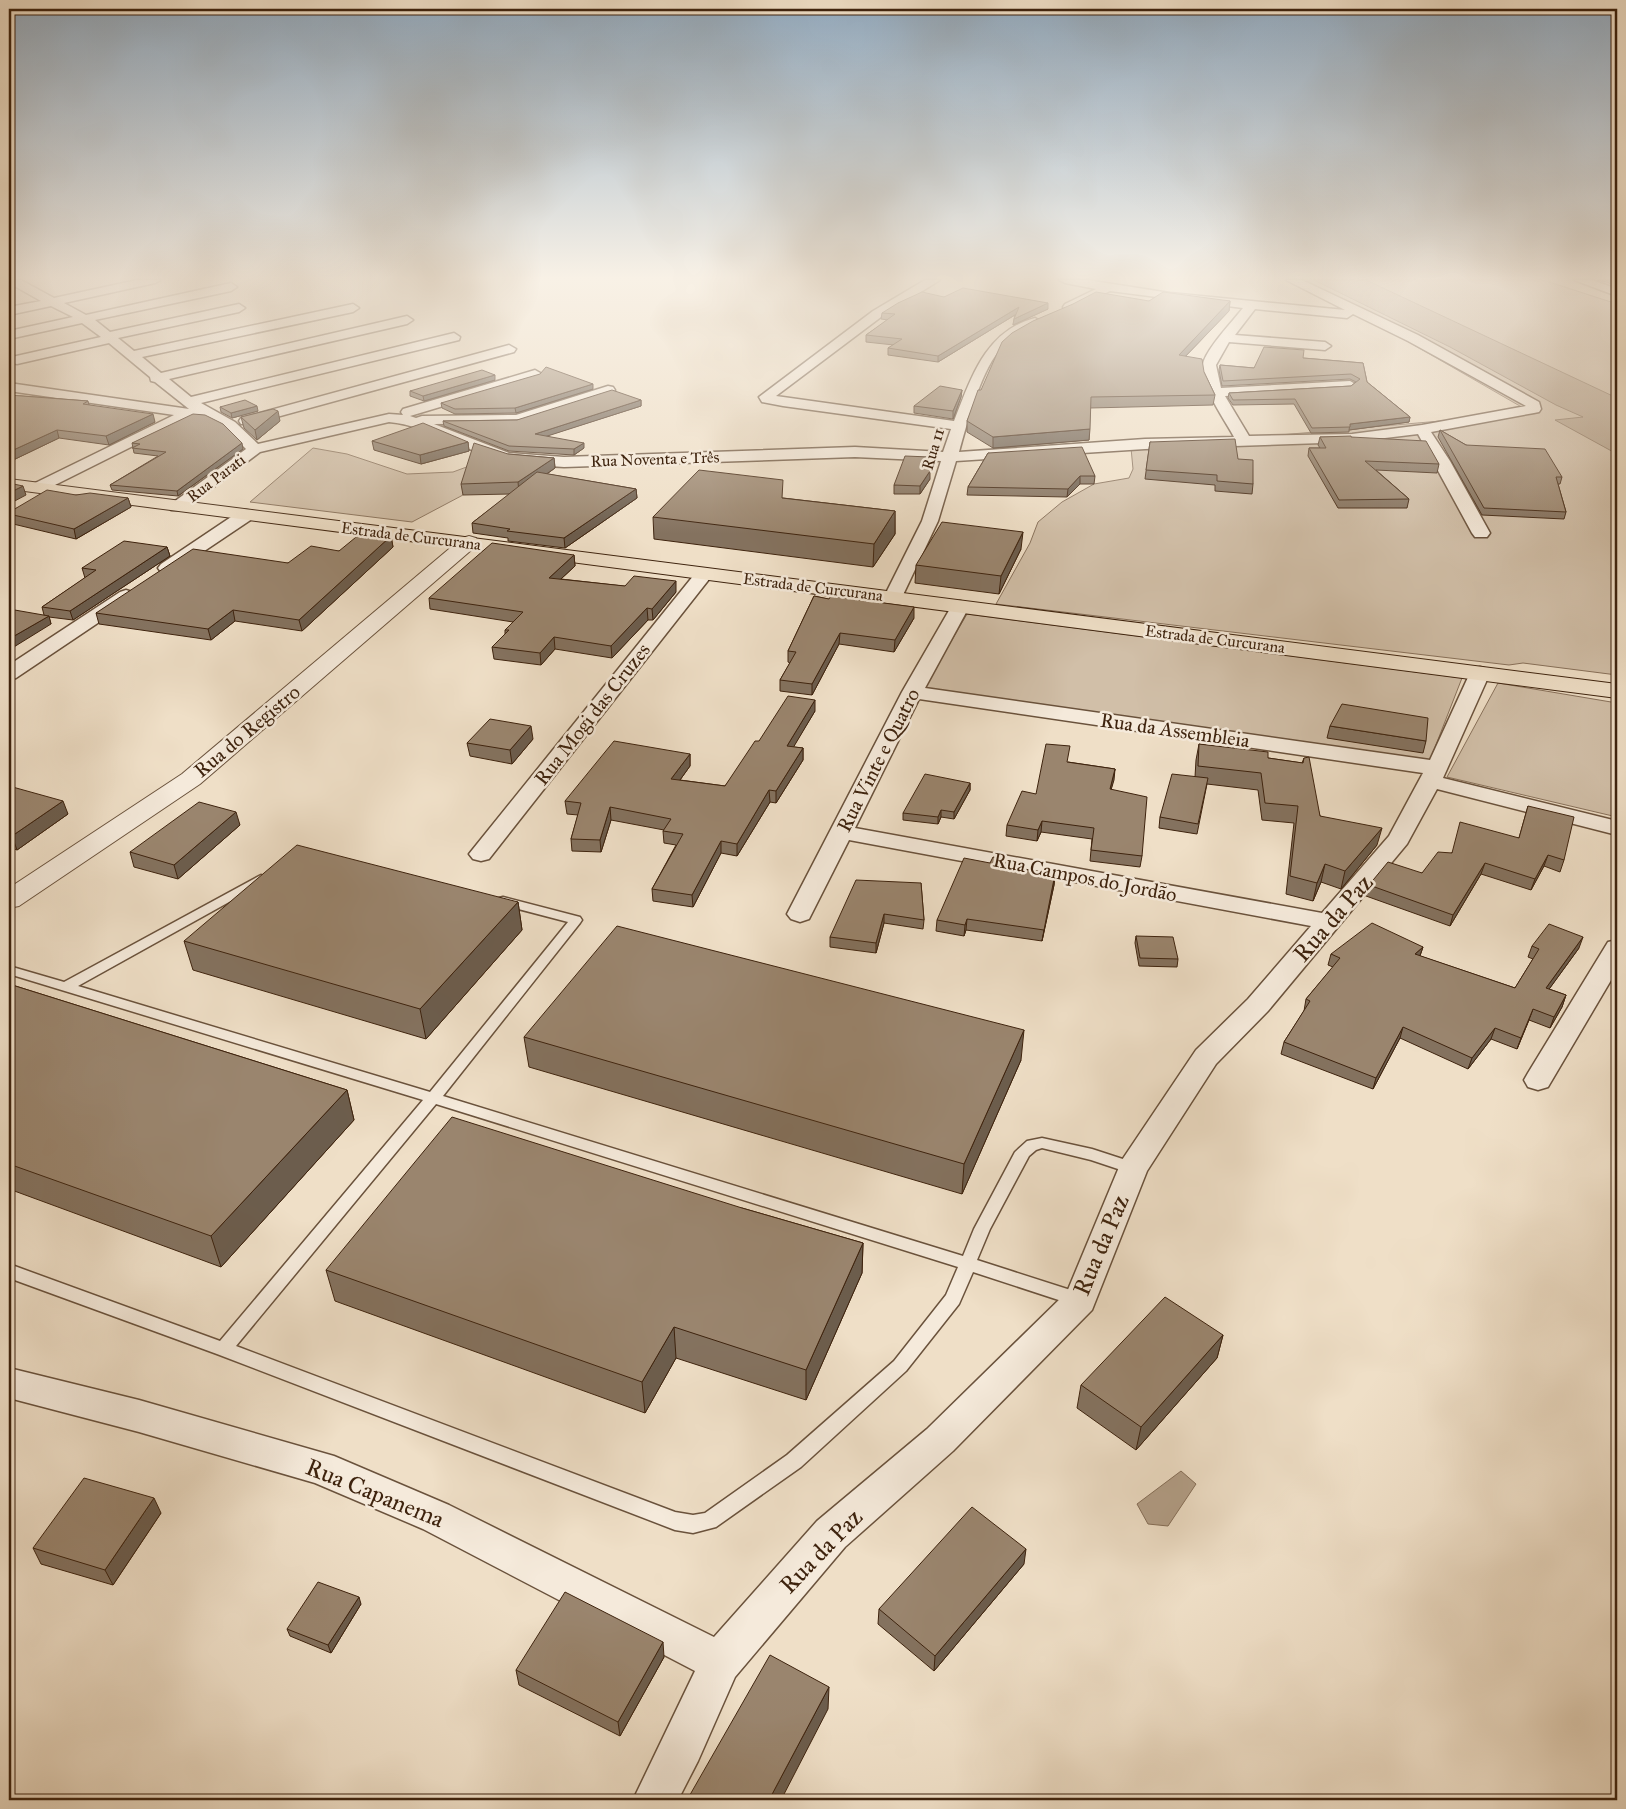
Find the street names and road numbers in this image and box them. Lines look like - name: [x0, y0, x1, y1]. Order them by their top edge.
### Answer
- street label: Rua 11: [918, 426, 948, 472]
- street label: Rua Noventa e Três: [590, 447, 720, 471]
- street label: Rua Parati: [183, 450, 249, 506]
- street label: Estrada de Curcurana: [340, 518, 482, 554]
- street label: Estrada de Curcurana: [742, 569, 884, 605]
- street label: Estrada de Curcurana: [1144, 621, 1286, 657]
- street label: Rua Mogi das Cruzes: [529, 638, 656, 791]
- street label: Rua do Registro: [189, 680, 306, 783]
- street label: Rua Vinte e Quatro: [832, 684, 924, 836]
- street label: Rua da Assembleia: [1099, 708, 1252, 752]
- street label: Rua Campos do Jordão: [991, 847, 1179, 908]
- street label: Rua da Paz: [1287, 868, 1379, 968]
- street label: Rua da Paz: [1066, 1190, 1136, 1300]
- street label: Rua Capanema: [301, 1452, 449, 1535]
- street label: Rua da Paz: [773, 1502, 869, 1600]

